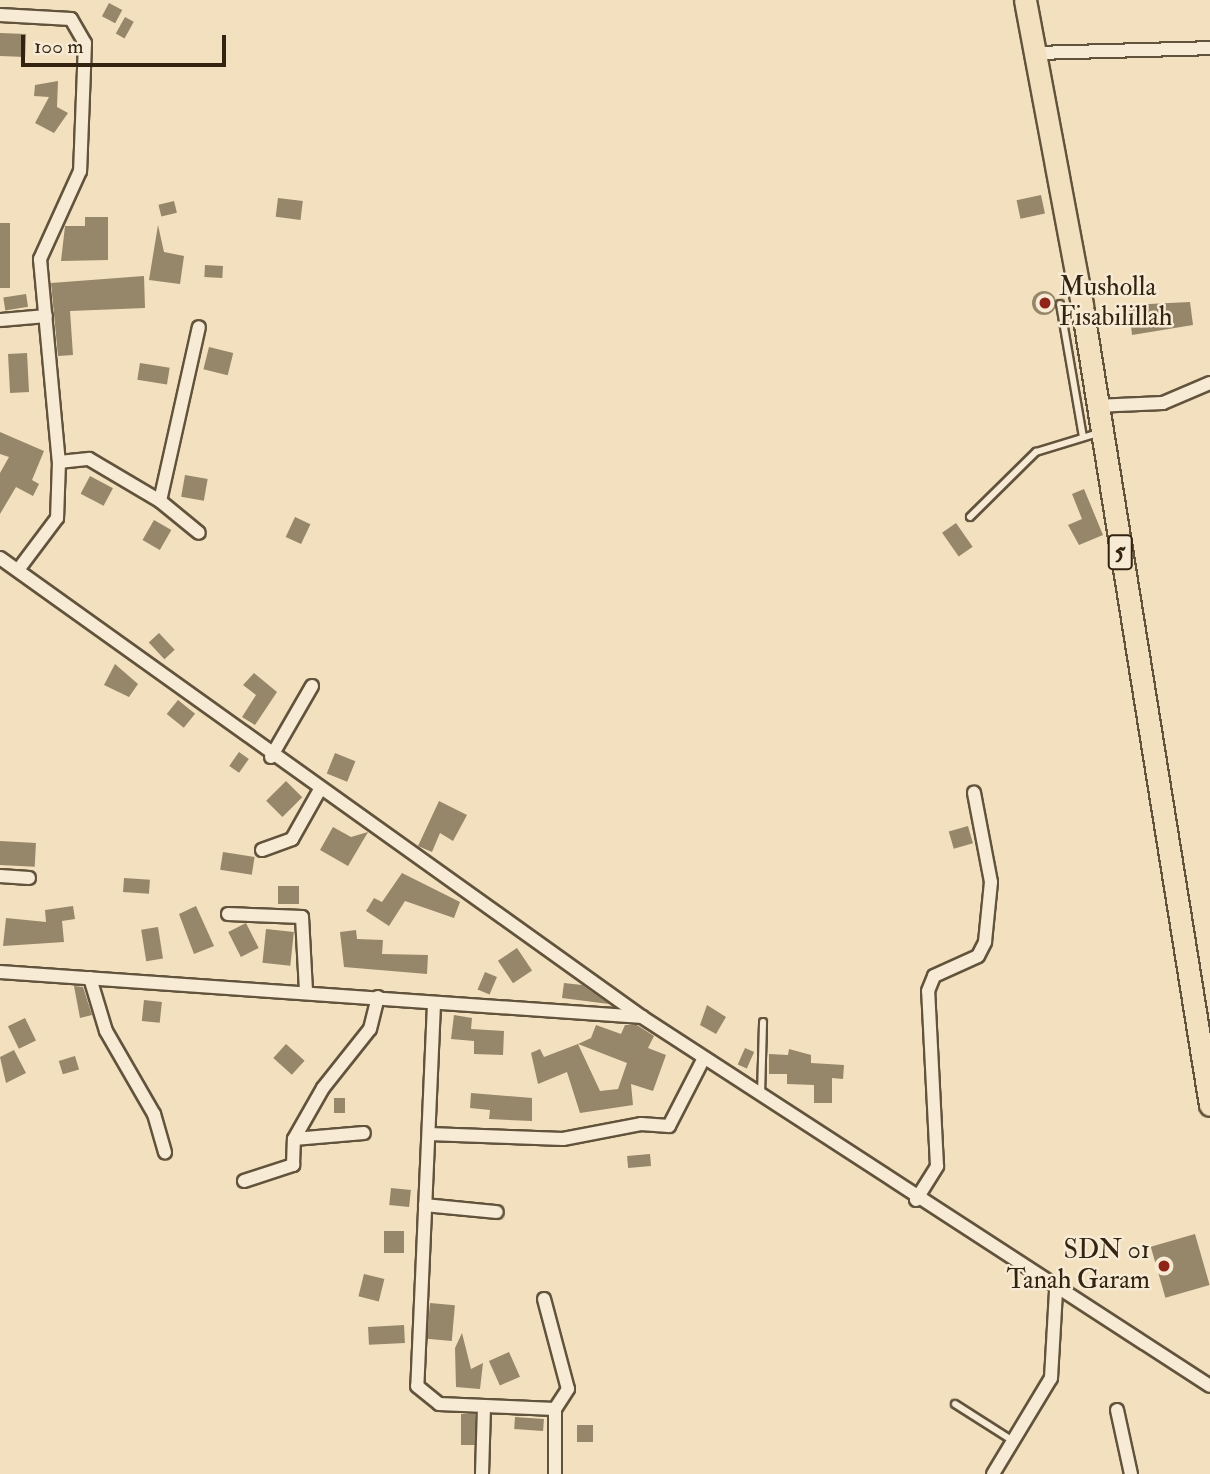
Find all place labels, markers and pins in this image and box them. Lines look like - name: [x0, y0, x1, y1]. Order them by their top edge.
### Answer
- place label: Musholla Fisabilillah: [1059, 272, 1172, 334]
- marker: Musholla Fisabilillah: [1037, 295, 1053, 311]
- place label: SDN 01 Tanah Garam: [1007, 1235, 1150, 1296]
- marker: SDN 01 Tanah Garam: [1156, 1258, 1172, 1274]

